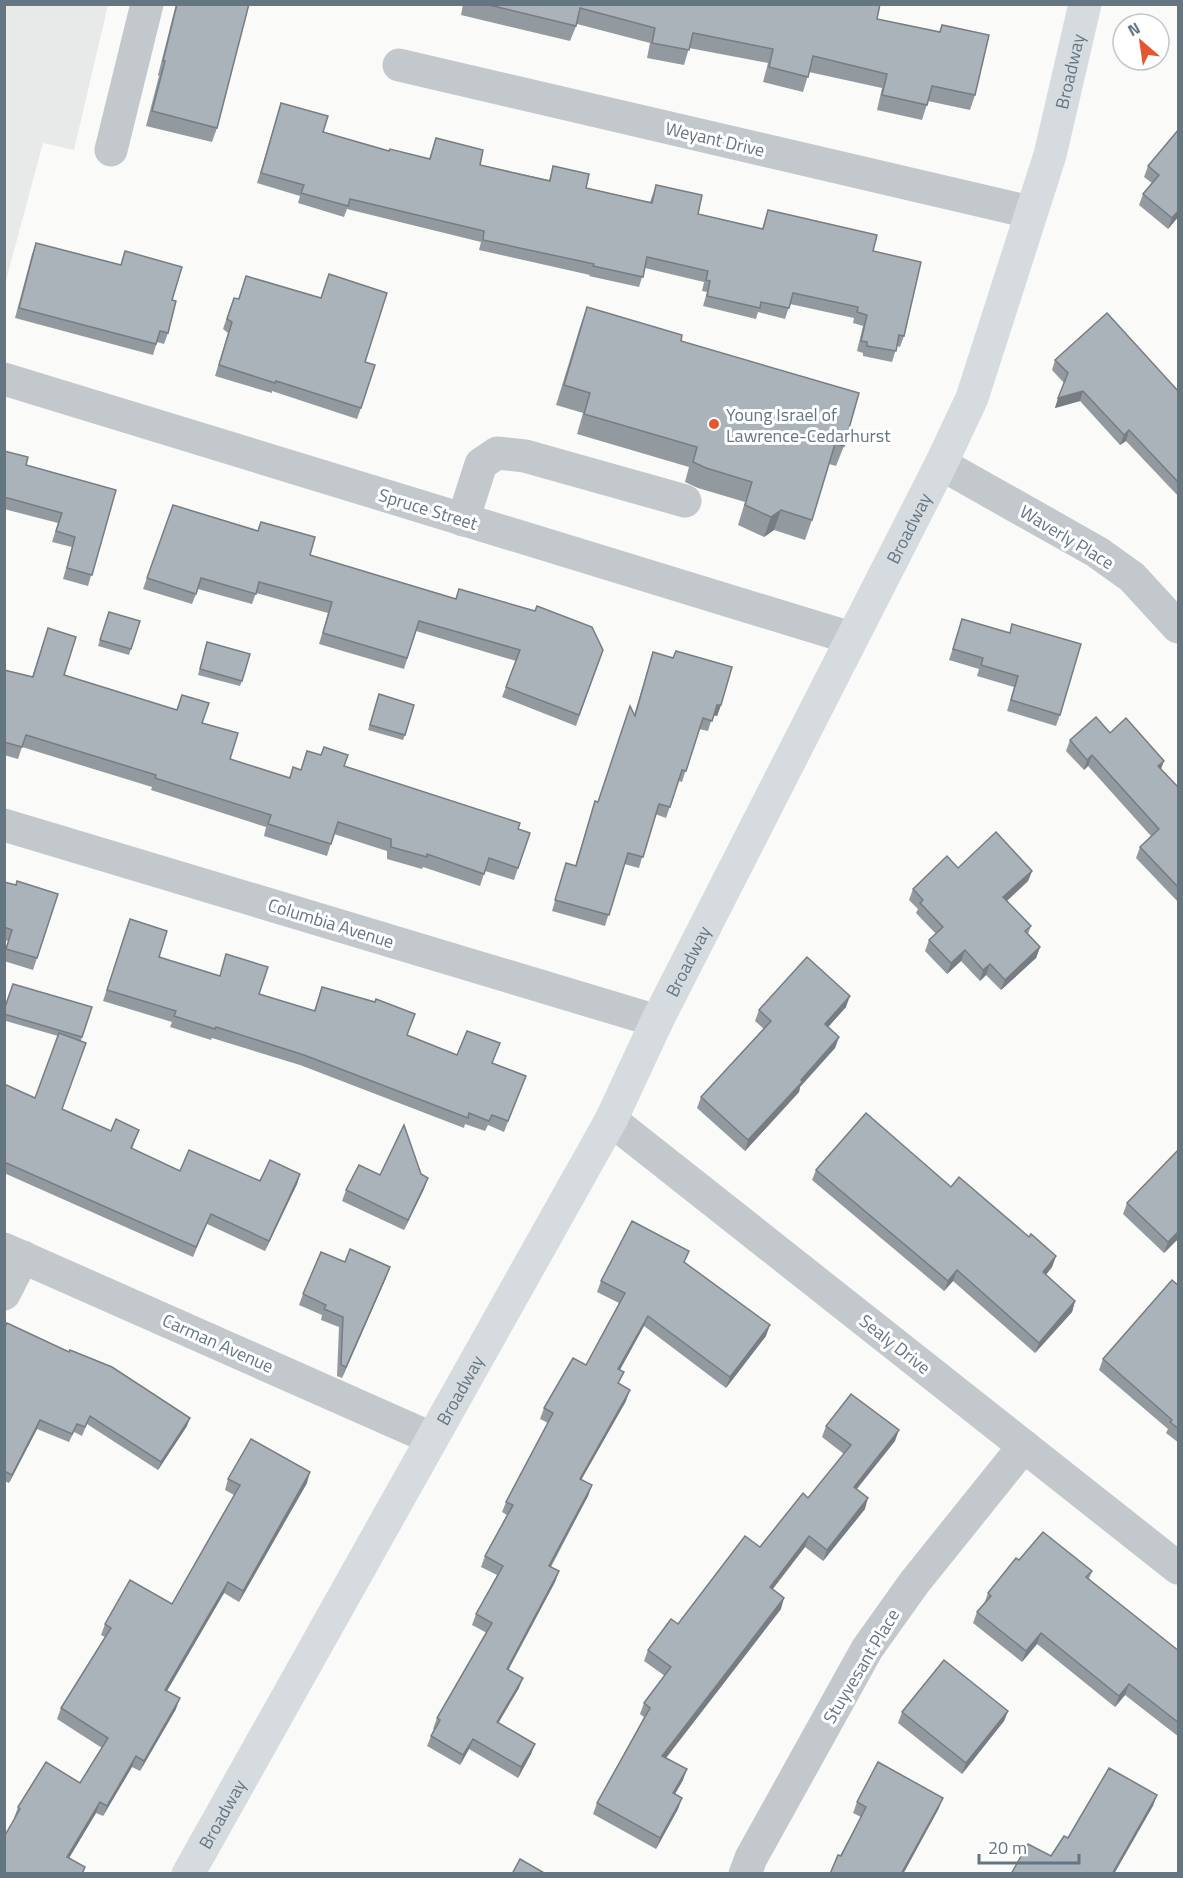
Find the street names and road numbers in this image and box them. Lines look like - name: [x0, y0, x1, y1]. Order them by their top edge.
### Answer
- street label: Broadway: [1048, 31, 1091, 112]
- street label: Weyant Drive: [663, 114, 767, 164]
- street label: Spruce Street: [375, 481, 481, 537]
- street label: Broadway: [879, 488, 938, 568]
- street label: Waverly Place: [1015, 498, 1119, 576]
- street label: Columbia Avenue: [265, 891, 397, 955]
- street label: Broadway: [658, 921, 717, 1001]
- street label: Carman Avenue: [158, 1306, 278, 1380]
- street label: Sealy Drive: [854, 1307, 936, 1381]
- street label: Broadway: [429, 1350, 490, 1430]
- street label: Stuyvesant Place: [816, 1603, 906, 1729]
- street label: Broadway: [191, 1774, 252, 1854]

